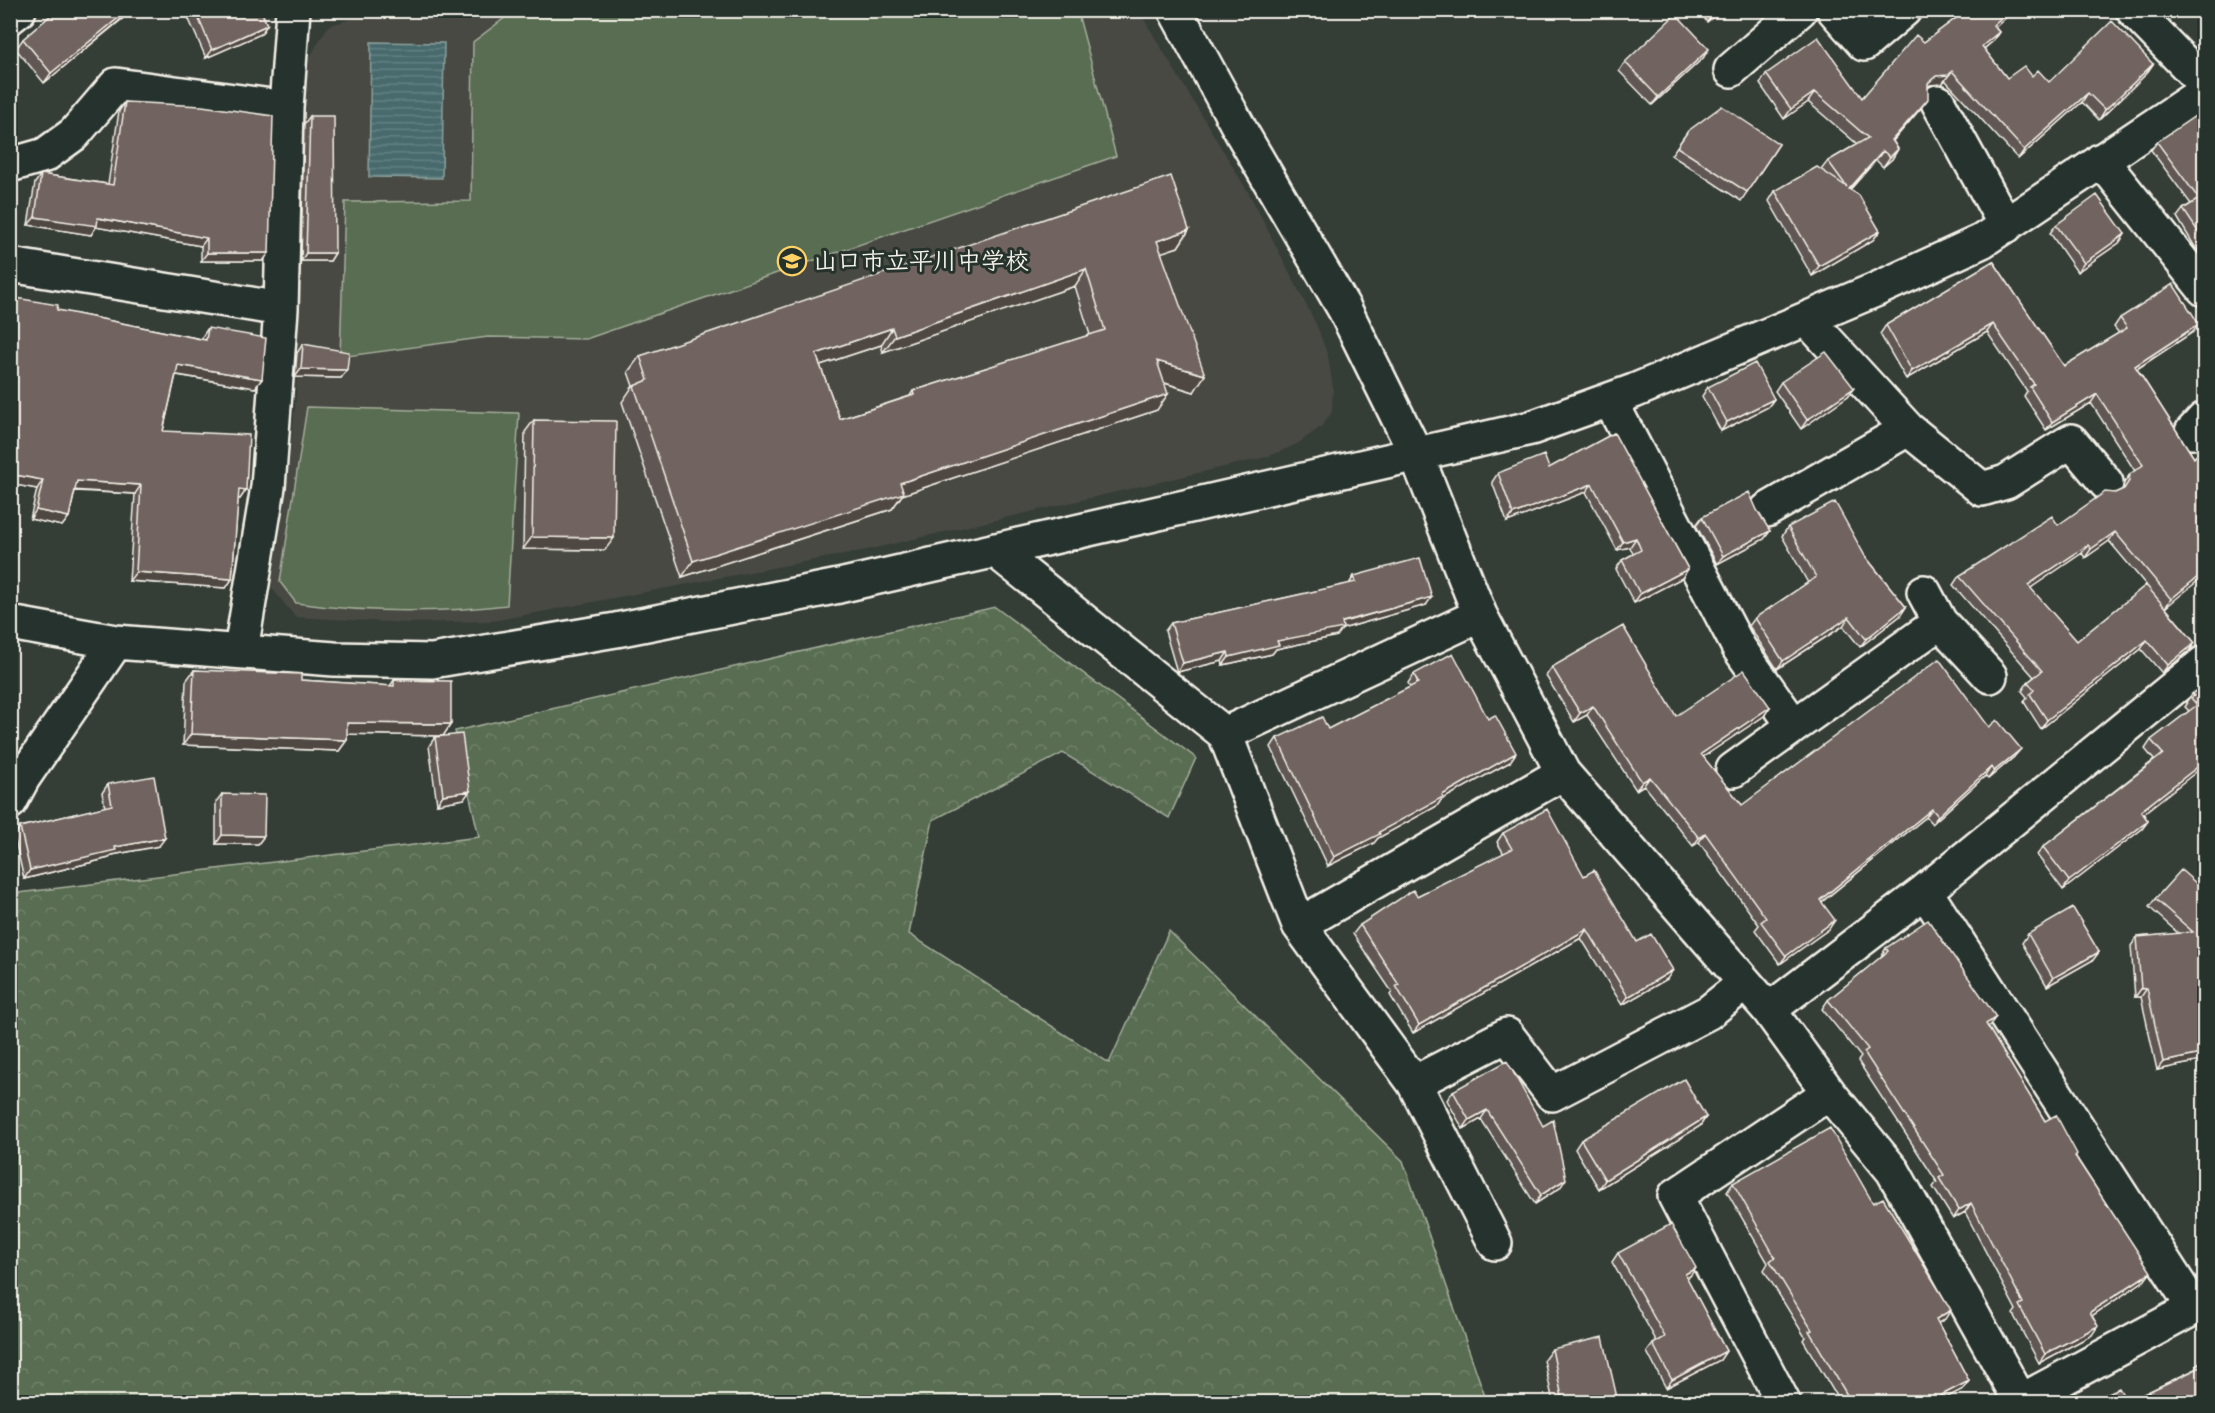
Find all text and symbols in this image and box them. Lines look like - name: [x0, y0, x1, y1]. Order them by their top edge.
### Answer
- school or university icon: 山口市立平川中学校: [776, 245, 808, 277]
- place label: 山口市立平川中学校: [813, 247, 1029, 278]

